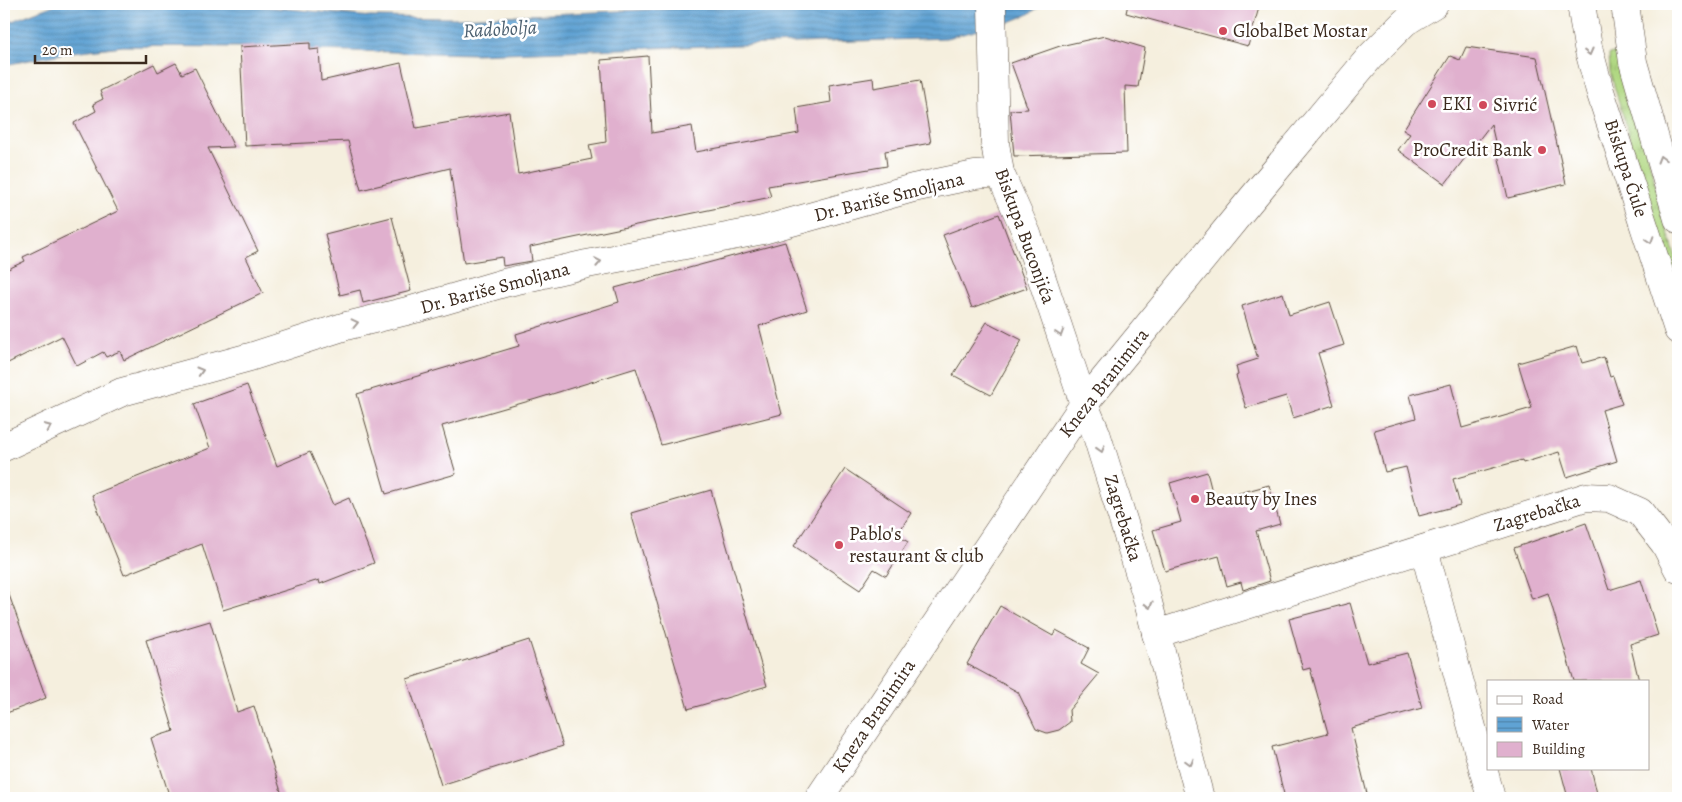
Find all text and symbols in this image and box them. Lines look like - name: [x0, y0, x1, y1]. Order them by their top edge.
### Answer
- water label: Radobolja: [462, 14, 538, 44]
- place label: GlobalBet Mostar: [1233, 18, 1368, 44]
- marker: GlobalBet Mostar: [1217, 25, 1229, 37]
- scale bar: [35, 32, 146, 64]
- text: 20 m: [42, 40, 73, 60]
- one-way arrow: [1584, 47, 1594, 55]
- place label: EKI: [1442, 91, 1472, 117]
- place label: Sivrić: [1493, 92, 1537, 118]
- marker: EKI: [1426, 98, 1438, 110]
- marker: Sivrić: [1477, 99, 1489, 111]
- street label: Biskupa Čule: [1598, 116, 1654, 220]
- place label: ProCredit Bank: [1412, 137, 1533, 163]
- marker: ProCredit Bank: [1536, 144, 1548, 156]
- one-way arrow: [1656, 155, 1667, 164]
- street label: Biskupa Buconjića: [988, 165, 1062, 308]
- street label: Dr. Bariše Smoljana: [811, 166, 967, 228]
- one-way arrow: [1644, 235, 1654, 243]
- street label: Dr. Bariše Smoljana: [417, 256, 573, 320]
- one-way arrow: [593, 257, 602, 268]
- one-way arrow: [351, 318, 360, 329]
- street label: Kneza Branimira: [1053, 323, 1155, 443]
- one-way arrow: [1054, 328, 1064, 337]
- one-way arrow: [195, 366, 203, 376]
- one-way arrow: [43, 422, 52, 433]
- one-way arrow: [1096, 445, 1106, 453]
- street label: Zagrebačka: [1098, 472, 1149, 565]
- place label: Beauty by Ines: [1205, 486, 1317, 512]
- street label: Zagrebačka: [1491, 487, 1584, 538]
- marker: Beauty by Ines: [1189, 493, 1201, 505]
- place label: Pablo's restaurant & club: [849, 521, 984, 569]
- marker: Pablo's restaurant & club: [833, 539, 845, 551]
- one-way arrow: [1143, 600, 1154, 609]
- street label: Kneza Branimira: [826, 654, 922, 778]
- legend: [1487, 680, 1650, 770]
- text: Road: [1532, 689, 1564, 709]
- text: Water: [1531, 715, 1569, 735]
- text: Building: [1532, 739, 1585, 759]
- one-way arrow: [1185, 757, 1195, 766]

